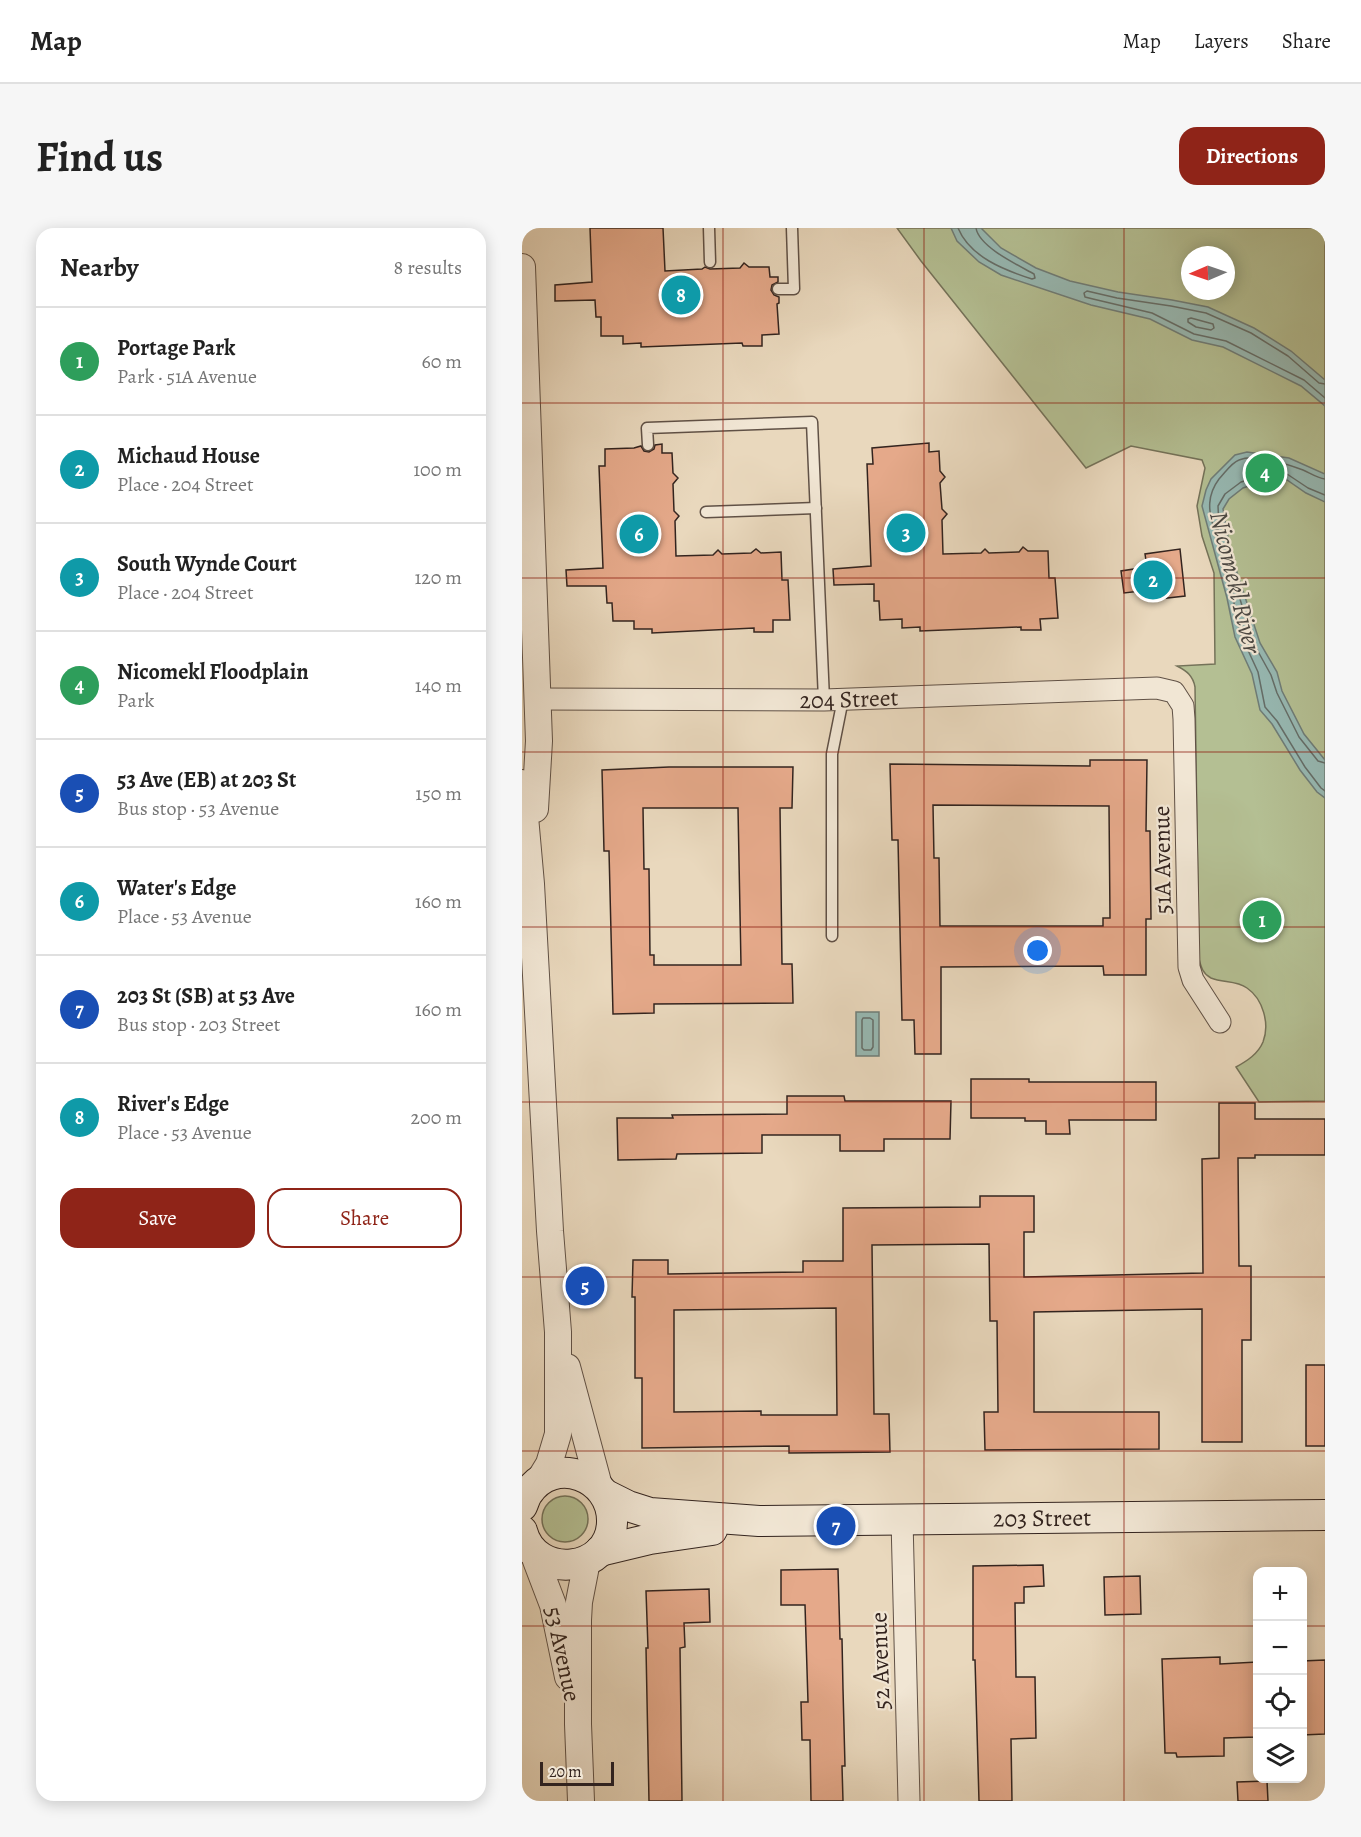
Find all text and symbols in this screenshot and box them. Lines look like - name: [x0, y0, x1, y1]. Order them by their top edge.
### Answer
- text: Map: [30, 22, 82, 60]
- text: Map: [1122, 27, 1161, 55]
- text: Layers: [1194, 27, 1249, 55]
- text: Share: [1282, 27, 1331, 55]
- button: Directions: [1179, 127, 1325, 185]
- text: Find us: [36, 128, 163, 185]
- north arrow: [1181, 246, 1235, 300]
- text: Nearby: [60, 250, 139, 285]
- text: 8 results: [394, 254, 462, 281]
- pin: 8: [662, 272, 700, 318]
- text: Portage Park: [117, 333, 235, 363]
- text: 1: [76, 348, 83, 375]
- text: 60 m: [422, 348, 462, 375]
- text: Park · 51A Avenue: [117, 363, 257, 390]
- text: Michaud House: [117, 441, 260, 471]
- pin: 4: [1246, 450, 1284, 496]
- text: 2: [75, 456, 84, 483]
- text: 100 m: [413, 456, 462, 483]
- text: Place · 204 Street: [117, 471, 254, 498]
- water label: Nicomekl River: [1201, 507, 1270, 658]
- pin: 3: [886, 510, 926, 556]
- pin: 6: [620, 512, 658, 556]
- text: South Wynde Court: [117, 549, 297, 579]
- pin: 2: [1134, 558, 1172, 602]
- text: 3: [75, 564, 84, 591]
- text: 120 m: [414, 564, 462, 591]
- text: Place · 204 Street: [117, 579, 254, 606]
- text: Nicomekl Floodplain: [117, 657, 309, 687]
- text: 4: [75, 672, 84, 699]
- text: 140 m: [415, 672, 462, 699]
- street label: 204 Street: [799, 681, 899, 716]
- text: Park: [117, 687, 155, 714]
- text: 53 Ave (EB) at 203 St: [117, 765, 296, 795]
- text: 5: [75, 780, 84, 807]
- text: 150 m: [415, 780, 462, 807]
- text: Bus stop · 53 Avenue: [117, 795, 279, 822]
- street label: 51A Avenue: [1145, 805, 1179, 915]
- text: Water's Edge: [117, 873, 236, 903]
- text: 6: [75, 888, 84, 915]
- text: 160 m: [415, 888, 462, 915]
- pin: 1: [1242, 898, 1282, 942]
- text: Place · 53 Avenue: [117, 903, 252, 930]
- your location: [1023, 936, 1052, 965]
- text: 203 St (SB) at 53 Ave: [117, 981, 295, 1011]
- text: 7: [75, 996, 84, 1023]
- text: 160 m: [415, 996, 462, 1023]
- text: Bus stop · 203 Street: [117, 1011, 280, 1038]
- text: River's Edge: [117, 1089, 229, 1119]
- text: 8: [75, 1104, 84, 1131]
- text: 200 m: [411, 1104, 462, 1131]
- text: Place · 53 Avenue: [117, 1119, 252, 1146]
- button: Save: [60, 1188, 255, 1248]
- button: Share: [267, 1188, 462, 1248]
- pin: 5: [566, 1264, 604, 1308]
- street label: 203 Street: [993, 1501, 1091, 1535]
- pin: 7: [816, 1504, 856, 1548]
- map controls: [1253, 1567, 1307, 1783]
- button: +: [1253, 1567, 1307, 1621]
- street label: 53 Avenue: [537, 1603, 589, 1705]
- street label: 52 Avenue: [862, 1611, 898, 1711]
- button: −: [1253, 1621, 1307, 1675]
- button: locate: [1253, 1675, 1307, 1729]
- button: layers: [1253, 1729, 1307, 1783]
- scale bar: [540, 1759, 614, 1786]
- text: 20 m: [549, 1761, 582, 1783]

